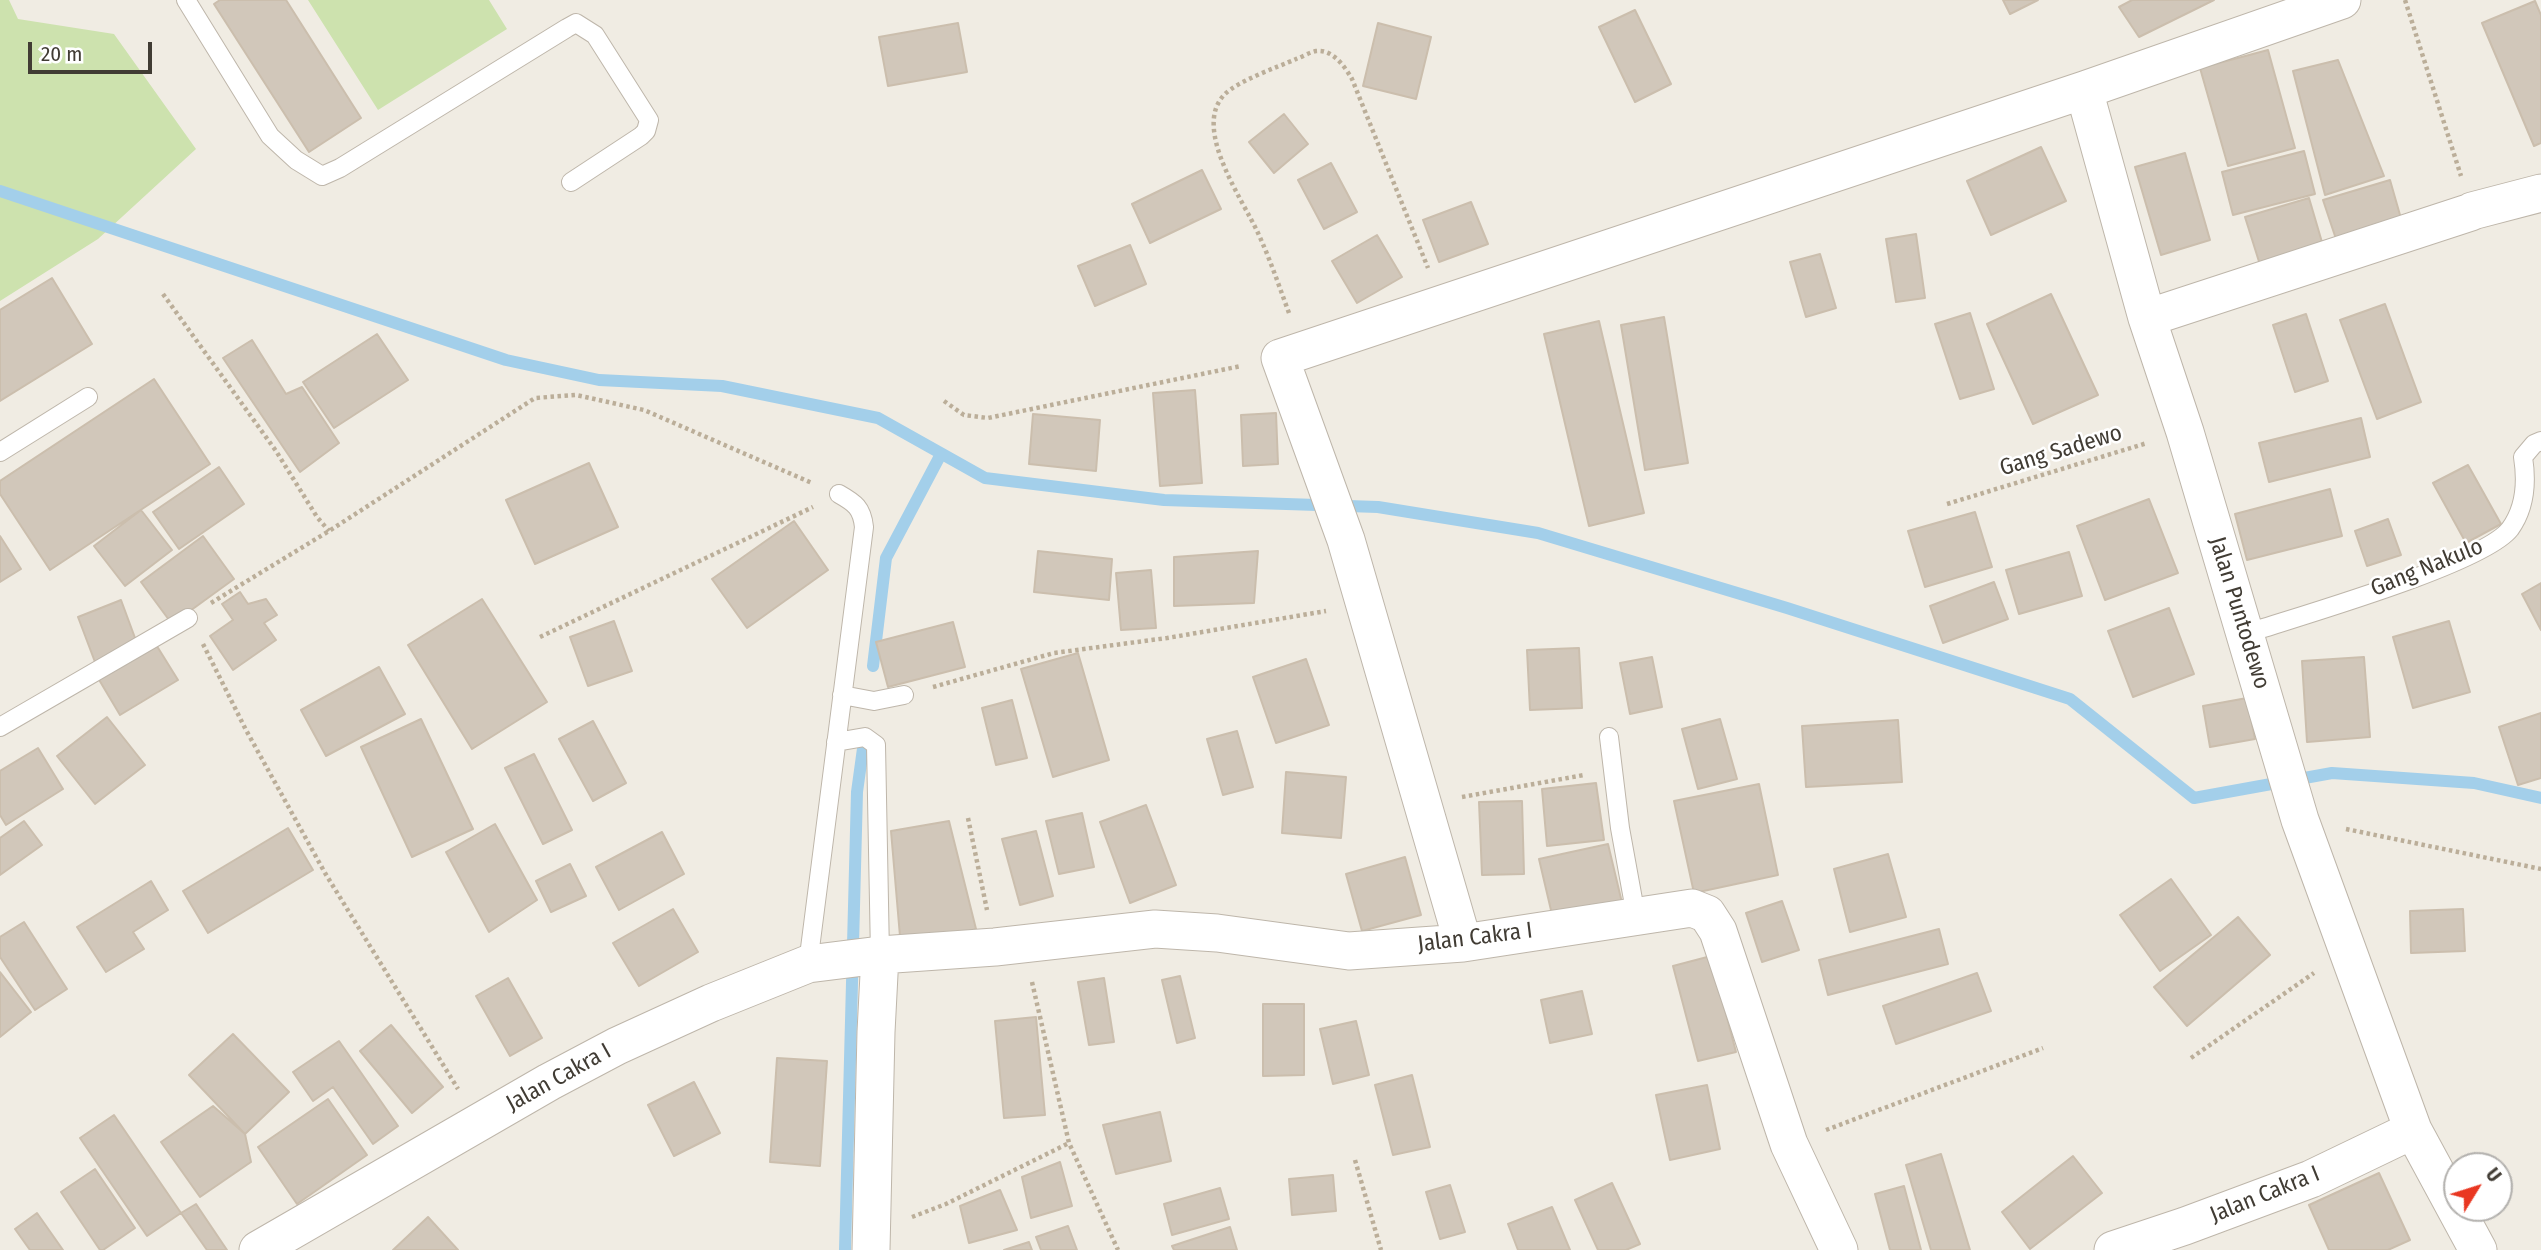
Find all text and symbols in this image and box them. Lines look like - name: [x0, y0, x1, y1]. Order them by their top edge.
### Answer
- scale bar: [32, 28, 156, 72]
- text: 20 m: [41, 41, 82, 67]
- street label: Gang Sadewo: [1997, 419, 2125, 483]
- street label: Gang Nakulo: [2367, 533, 2487, 603]
- street label: Jalan Puntodewo: [2203, 534, 2275, 692]
- street label: Jalan Cakra I: [1416, 917, 1534, 959]
- street label: Jalan Cakra I: [502, 1038, 616, 1118]
- north arrow: [2443, 1152, 2513, 1222]
- street label: Jalan Cakra I: [2206, 1161, 2324, 1229]
- text: U: [2481, 1164, 2506, 1186]

